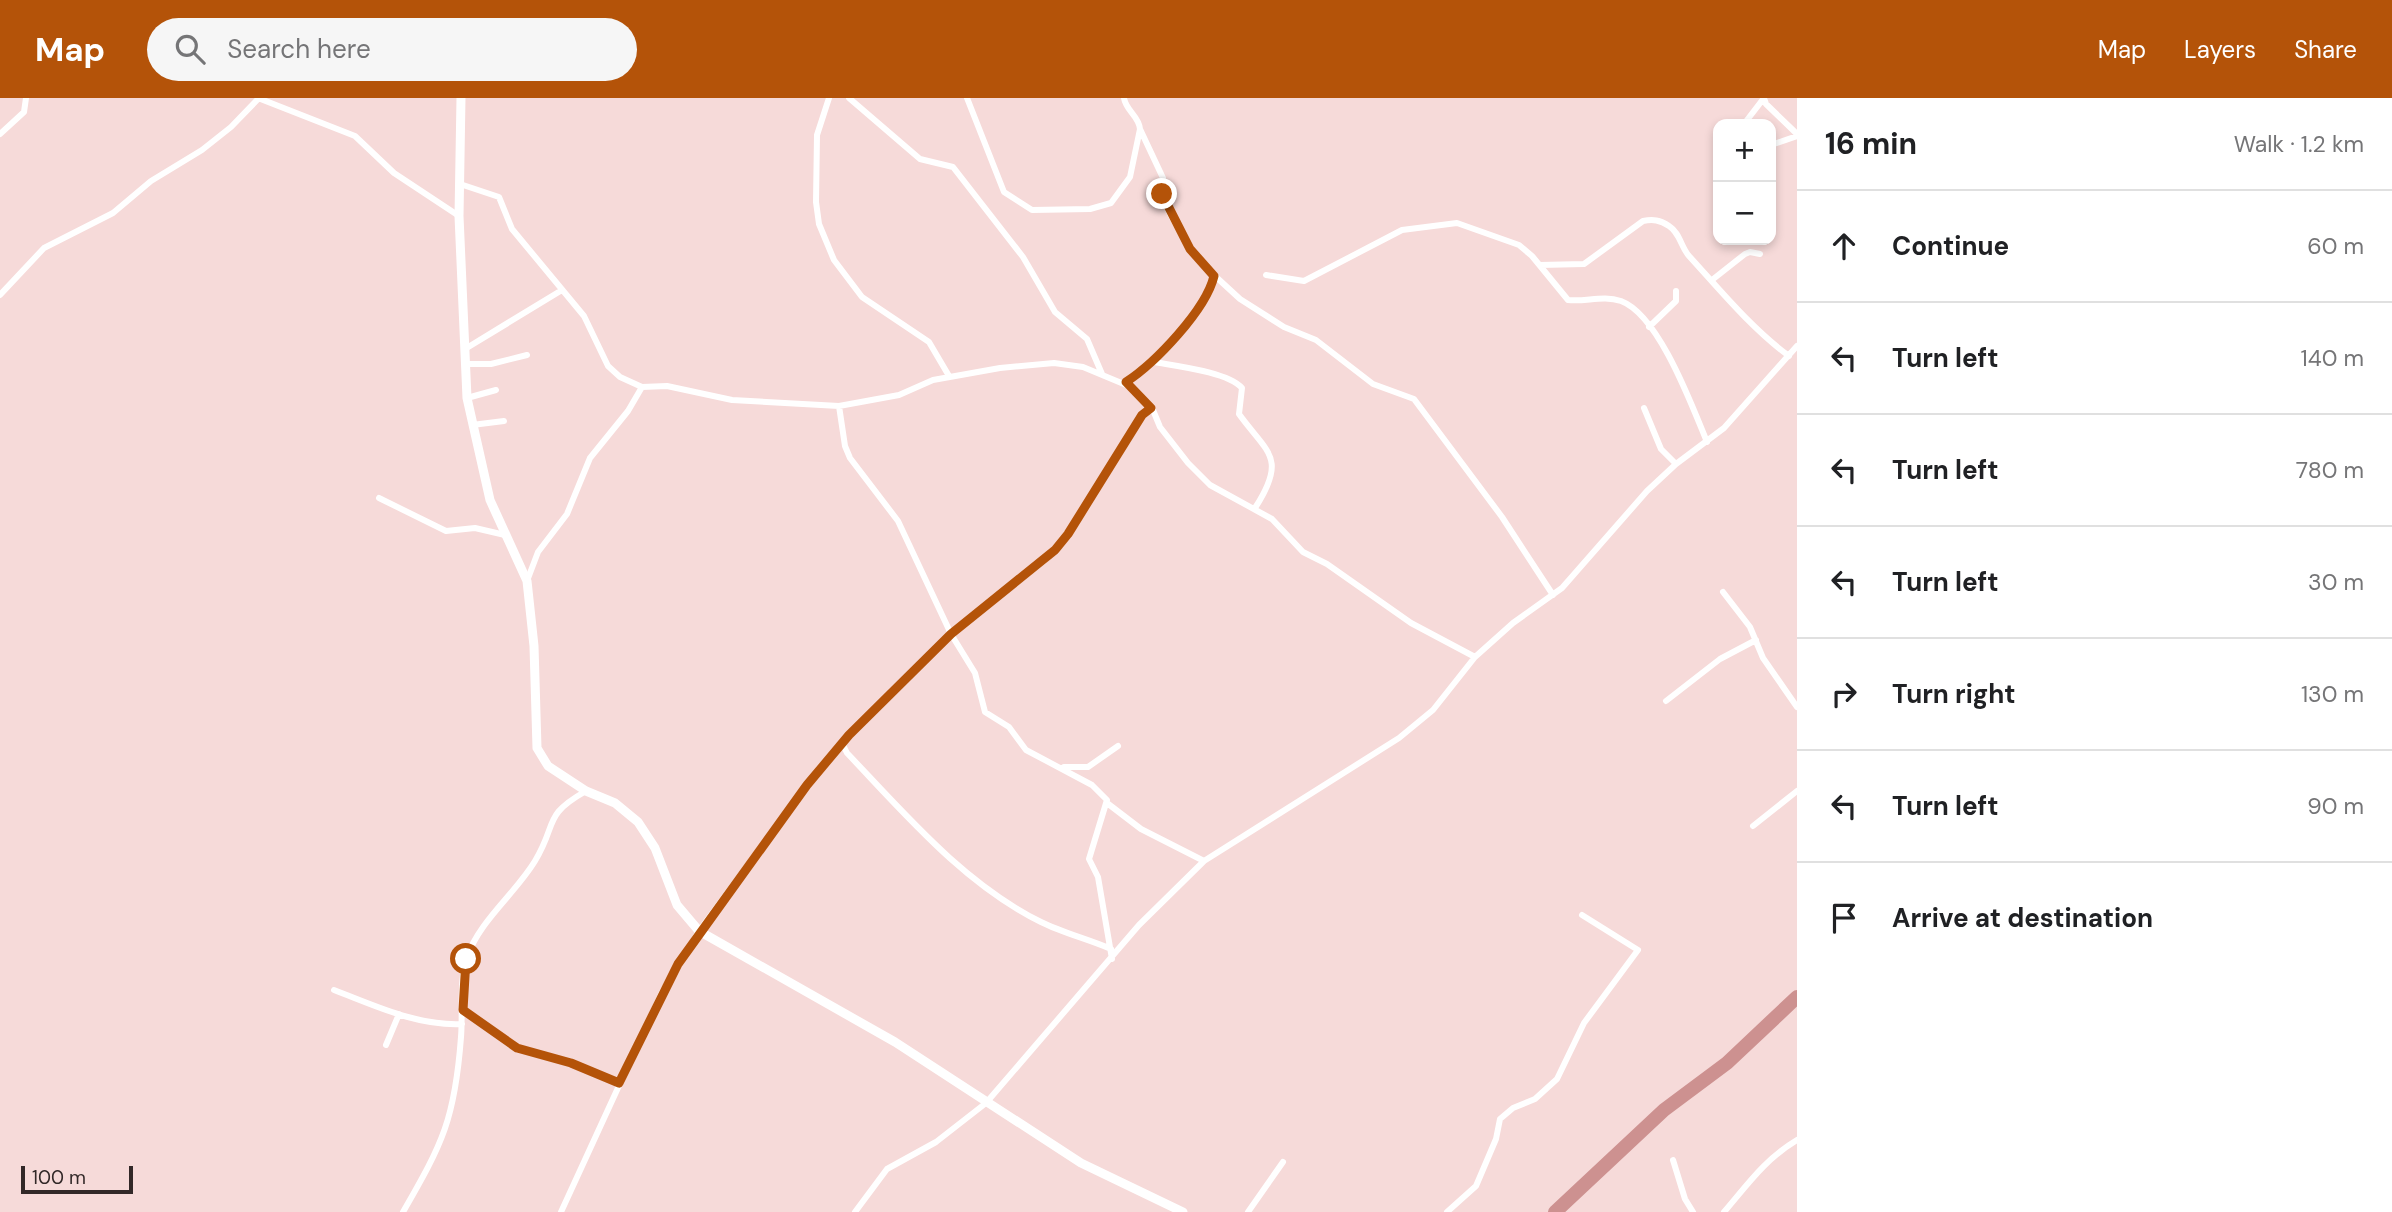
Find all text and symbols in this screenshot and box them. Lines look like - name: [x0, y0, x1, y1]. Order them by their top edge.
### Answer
- search box: [147, 18, 637, 81]
- text: Map: [35, 28, 105, 71]
- icon: search: [171, 30, 209, 68]
- text: Search here: [227, 32, 371, 66]
- text: Map: [2098, 34, 2146, 65]
- text: Layers: [2184, 34, 2256, 65]
- text: Share: [2294, 34, 2357, 65]
- map controls: [1713, 119, 1776, 245]
- button: +: [1713, 119, 1776, 182]
- text: 16 min: [1825, 124, 1917, 163]
- text: Walk · 1.2 km: [2234, 129, 2364, 159]
- route end: [1146, 178, 1177, 209]
- button: −: [1713, 182, 1776, 245]
- icon: ahead: [1825, 227, 1863, 265]
- text: Continue: [1892, 229, 2009, 263]
- text: 60 m: [2307, 231, 2364, 261]
- icon: left: [1825, 339, 1863, 377]
- text: Turn left: [1892, 341, 1999, 375]
- text: 140 m: [2301, 343, 2364, 373]
- icon: left: [1825, 451, 1863, 489]
- text: Turn left: [1892, 453, 1999, 487]
- text: 780 m: [2296, 455, 2364, 485]
- icon: left: [1825, 563, 1863, 601]
- text: Turn left: [1892, 565, 1999, 599]
- text: 30 m: [2308, 567, 2364, 597]
- icon: right: [1825, 675, 1863, 713]
- text: Turn right: [1892, 677, 2016, 711]
- text: 130 m: [2301, 679, 2364, 709]
- icon: left: [1825, 787, 1863, 825]
- text: Turn left: [1892, 789, 1999, 823]
- text: 90 m: [2307, 791, 2364, 821]
- icon: arrive: [1825, 899, 1863, 937]
- text: Arrive at destination: [1892, 901, 2153, 935]
- route start: [450, 943, 481, 974]
- scale bar: [21, 1163, 133, 1195]
- text: 100 m: [32, 1165, 86, 1190]

